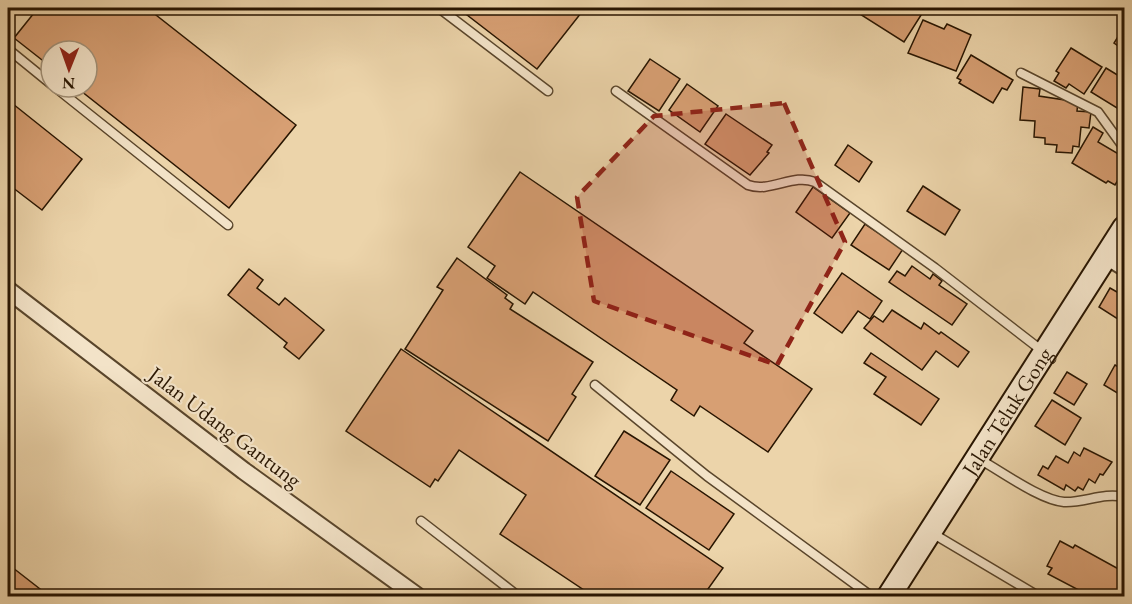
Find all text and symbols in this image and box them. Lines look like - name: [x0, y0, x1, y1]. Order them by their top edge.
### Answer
- north arrow: [39, 39, 99, 99]
- text: N: [62, 73, 75, 94]
- street label: Jalan Teluk Gong: [954, 341, 1059, 483]
- street label: Jalan Udang Gantung: [141, 359, 308, 494]

